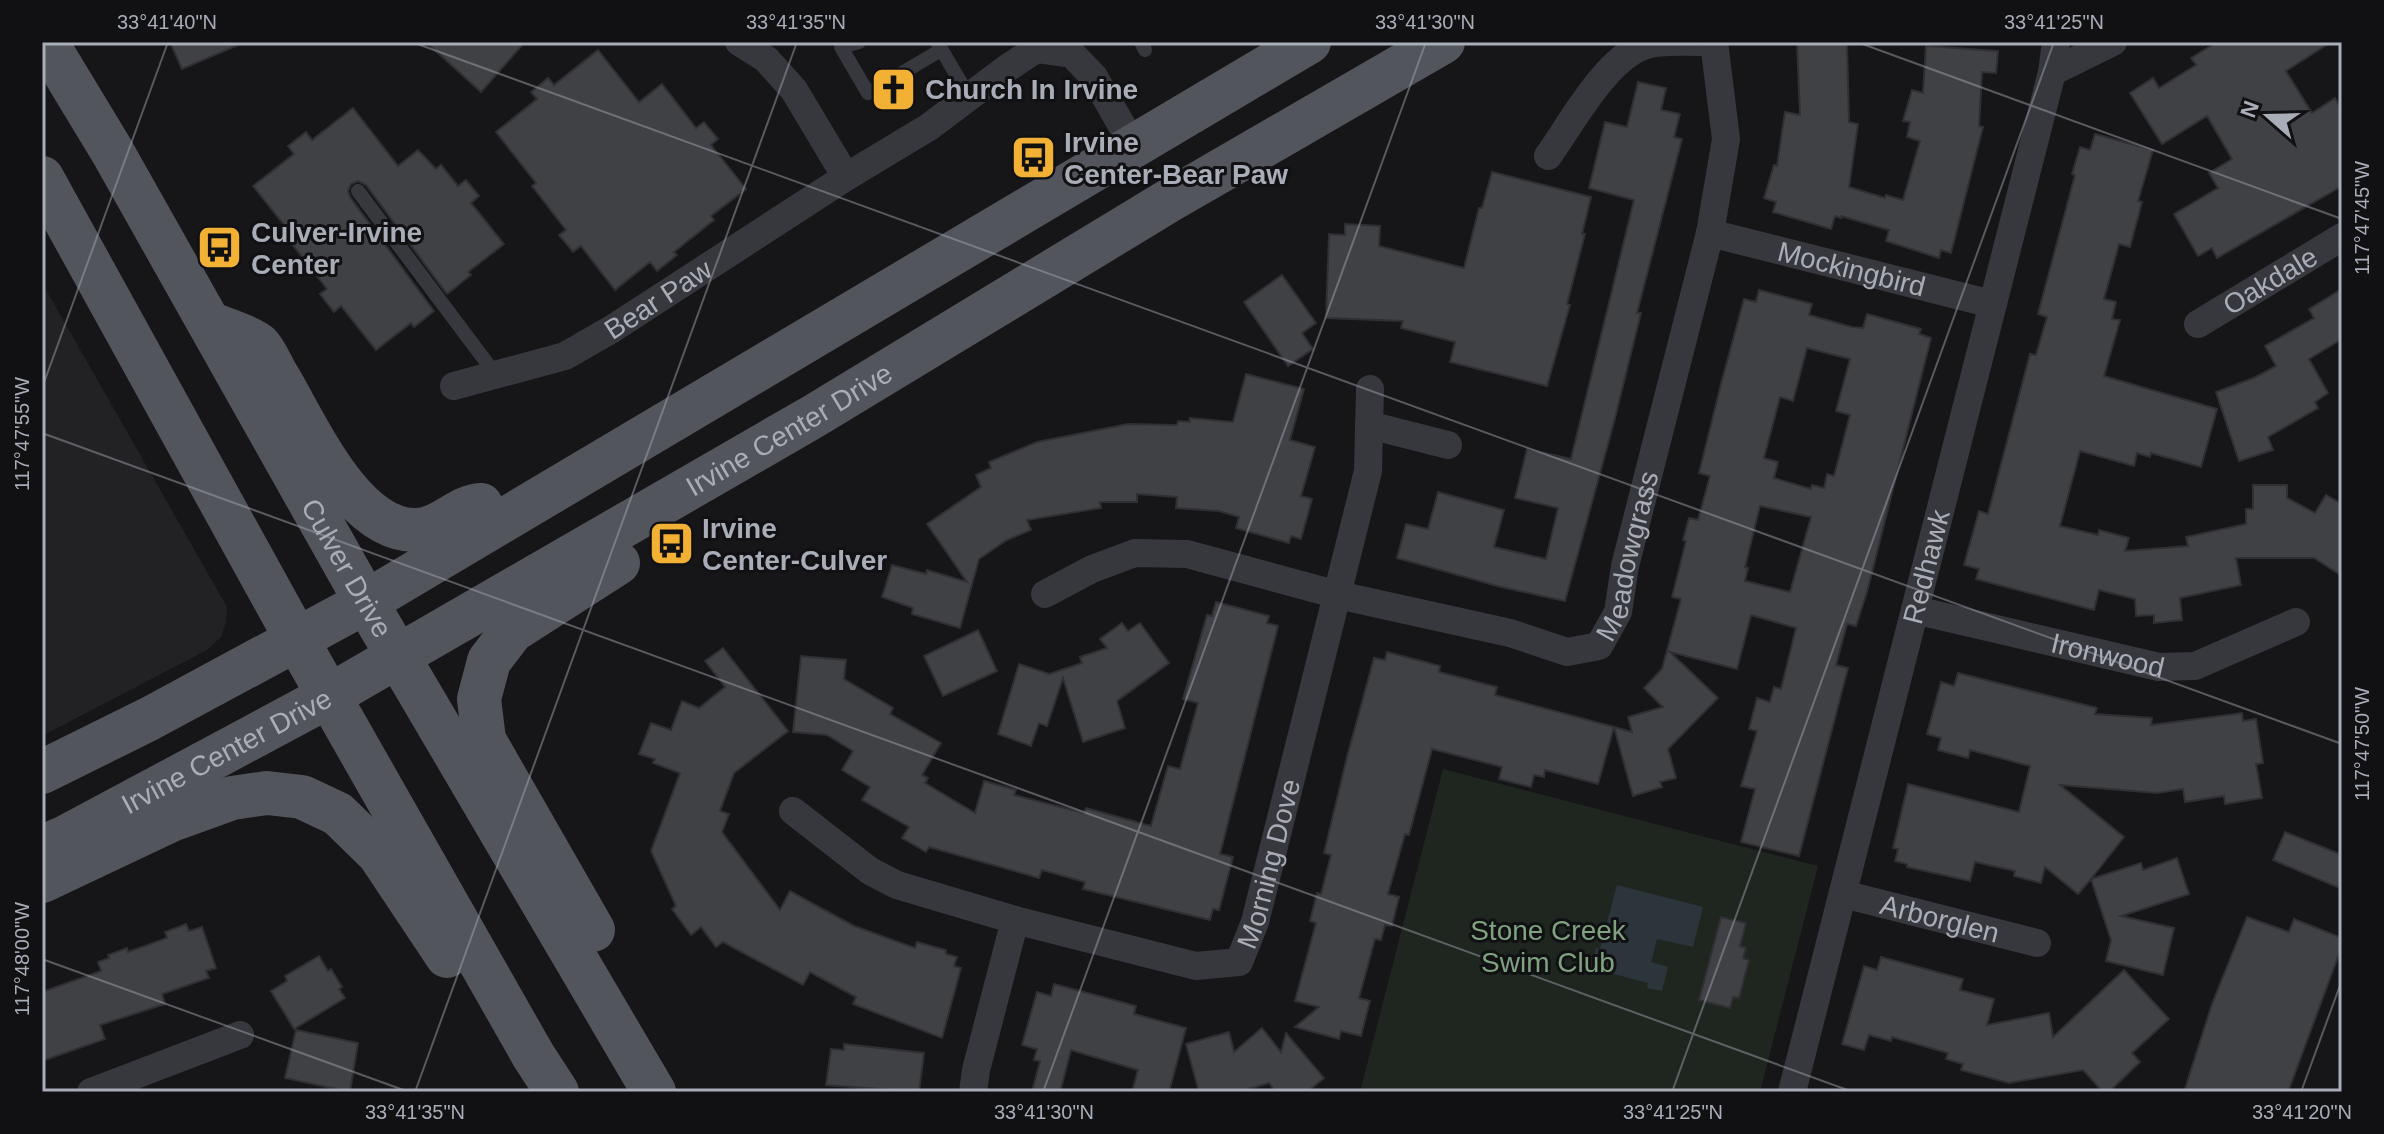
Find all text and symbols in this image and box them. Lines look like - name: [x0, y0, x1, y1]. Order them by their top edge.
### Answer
- text: 33°41'40"N: [117, 11, 217, 33]
- text: 33°41'35"N: [746, 11, 846, 33]
- text: 33°41'30"N: [1375, 11, 1475, 33]
- text: 33°41'25"N: [2004, 11, 2104, 33]
- church icon: Church In Irvine: [870, 65, 918, 113]
- place label: Church In Irvine: [925, 74, 1138, 105]
- north arrow: [2228, 76, 2308, 156]
- text: N: [2235, 98, 2264, 121]
- place label: Irvine Center-Bear Paw: [1064, 127, 1288, 190]
- bus stop icon: Irvine Center-Bear Paw: [1009, 134, 1057, 182]
- text: 117°47'45"W: [2351, 161, 2373, 275]
- place label: Culver-Irvine Center: [251, 217, 422, 280]
- bus stop icon: Culver-Irvine Center: [196, 224, 244, 272]
- street label: Mockingbird: [1775, 235, 1929, 302]
- street label: Oakdale: [2217, 240, 2323, 321]
- street label: Bear Paw: [599, 253, 718, 345]
- street label: Irvine Center Drive: [681, 357, 898, 502]
- text: 117°47'55"W: [11, 377, 33, 491]
- street label: Meadowgrass: [1590, 468, 1664, 646]
- street label: Culver Drive: [296, 493, 399, 643]
- street label: Redhawk: [1896, 505, 1956, 627]
- place label: Irvine Center-Culver: [702, 513, 887, 576]
- bus stop icon: Irvine Center-Culver: [647, 520, 695, 568]
- street label: Ironwood: [2048, 627, 2167, 683]
- street label: Irvine Center Drive: [116, 682, 337, 820]
- text: 117°47'50"W: [2351, 687, 2373, 801]
- street label: Morning Dove: [1230, 776, 1306, 953]
- street label: Arborglen: [1877, 889, 2003, 948]
- text: 117°48'00"W: [11, 902, 33, 1016]
- park label: Stone Creek Swim Club: [1470, 915, 1627, 978]
- text: 33°41'35"N: [365, 1101, 465, 1123]
- text: 33°41'30"N: [994, 1101, 1094, 1123]
- text: 33°41'25"N: [1623, 1101, 1723, 1123]
- text: 33°41'20"N: [2252, 1101, 2352, 1123]

